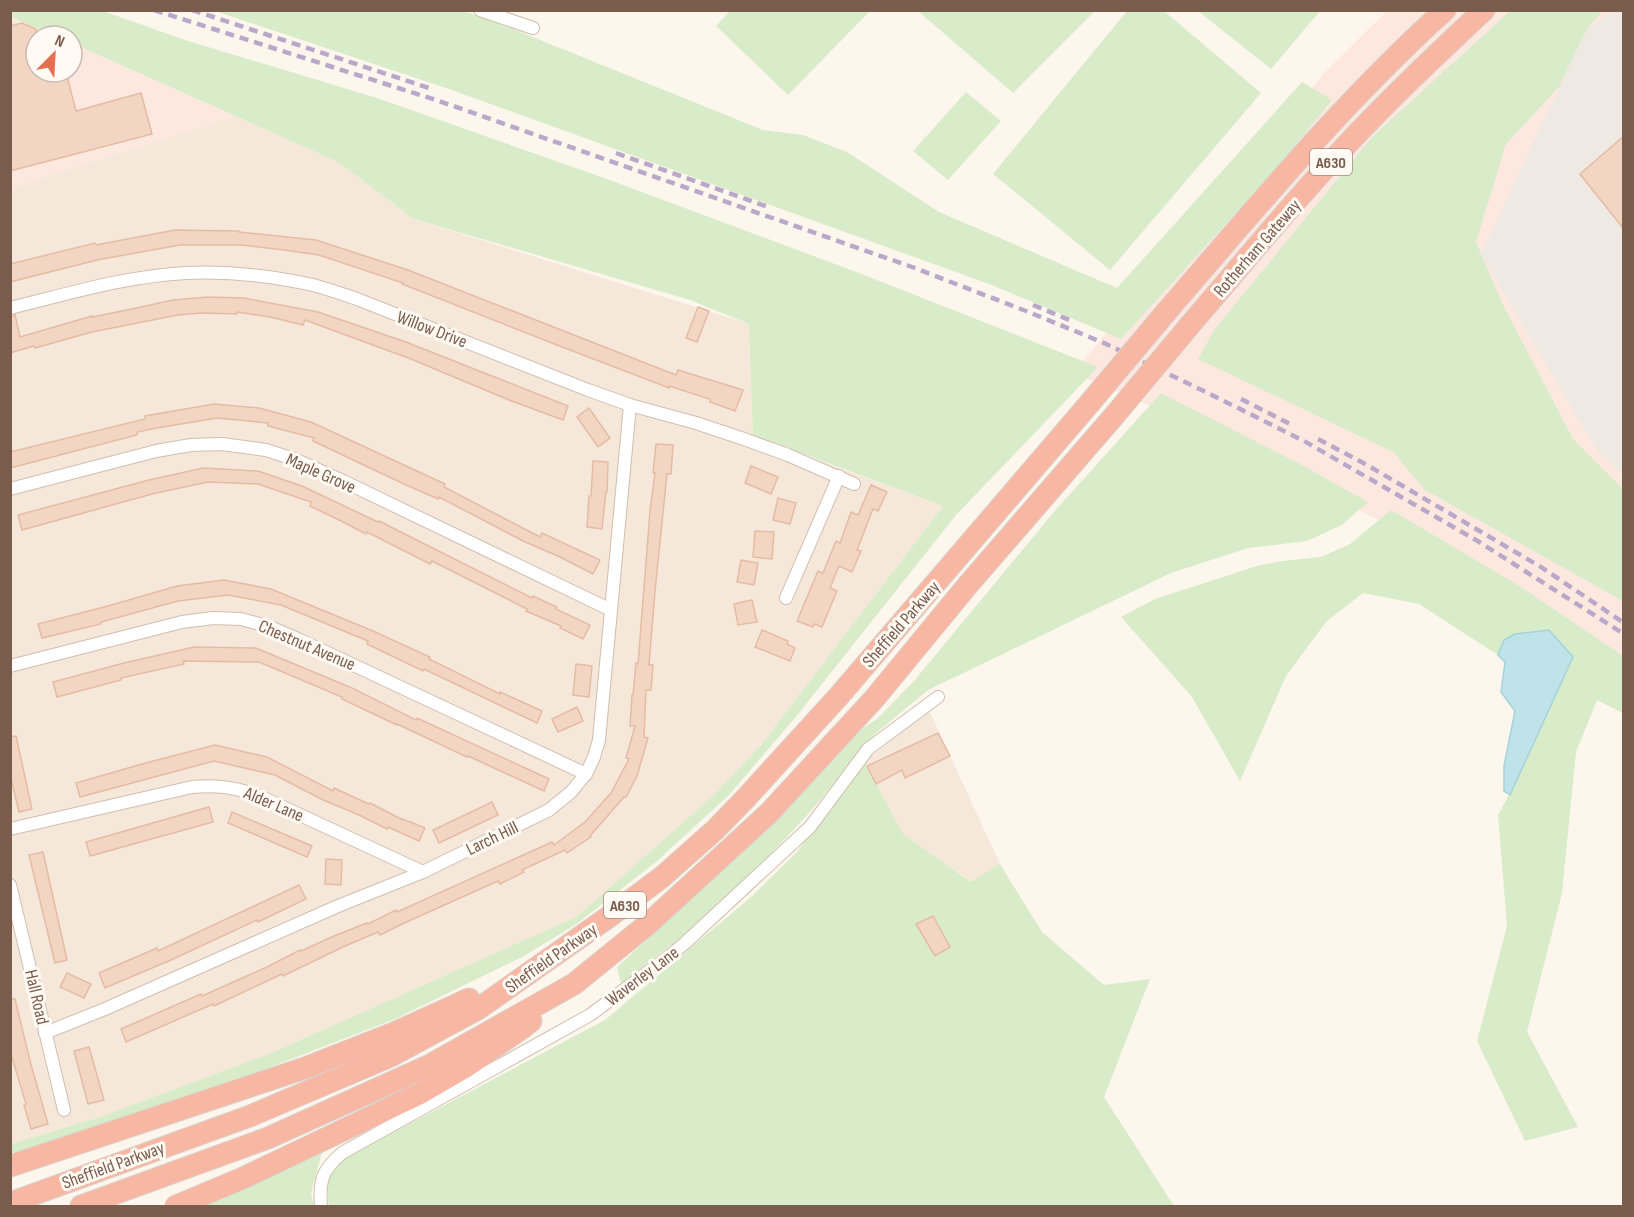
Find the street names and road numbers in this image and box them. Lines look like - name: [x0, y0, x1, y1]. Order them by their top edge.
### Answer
- road number: A630: [1310, 149, 1352, 175]
- street label: Rotherham Gateway: [1209, 195, 1305, 301]
- street label: Willow Drive: [394, 306, 470, 352]
- street label: Maple Grove: [283, 449, 359, 498]
- street label: Sheffield Parkway: [858, 577, 945, 672]
- street label: Chestnut Avenue: [255, 616, 358, 675]
- street label: Alder Lane: [240, 782, 307, 826]
- street label: Larch Hill: [463, 817, 522, 860]
- road number: A630: [604, 892, 646, 918]
- street label: Sheffield Parkway: [501, 919, 601, 998]
- street label: Waverley Lane: [602, 942, 683, 1011]
- street label: Hall Road: [20, 968, 53, 1027]
- street label: Sheffield Parkway: [59, 1137, 167, 1194]

